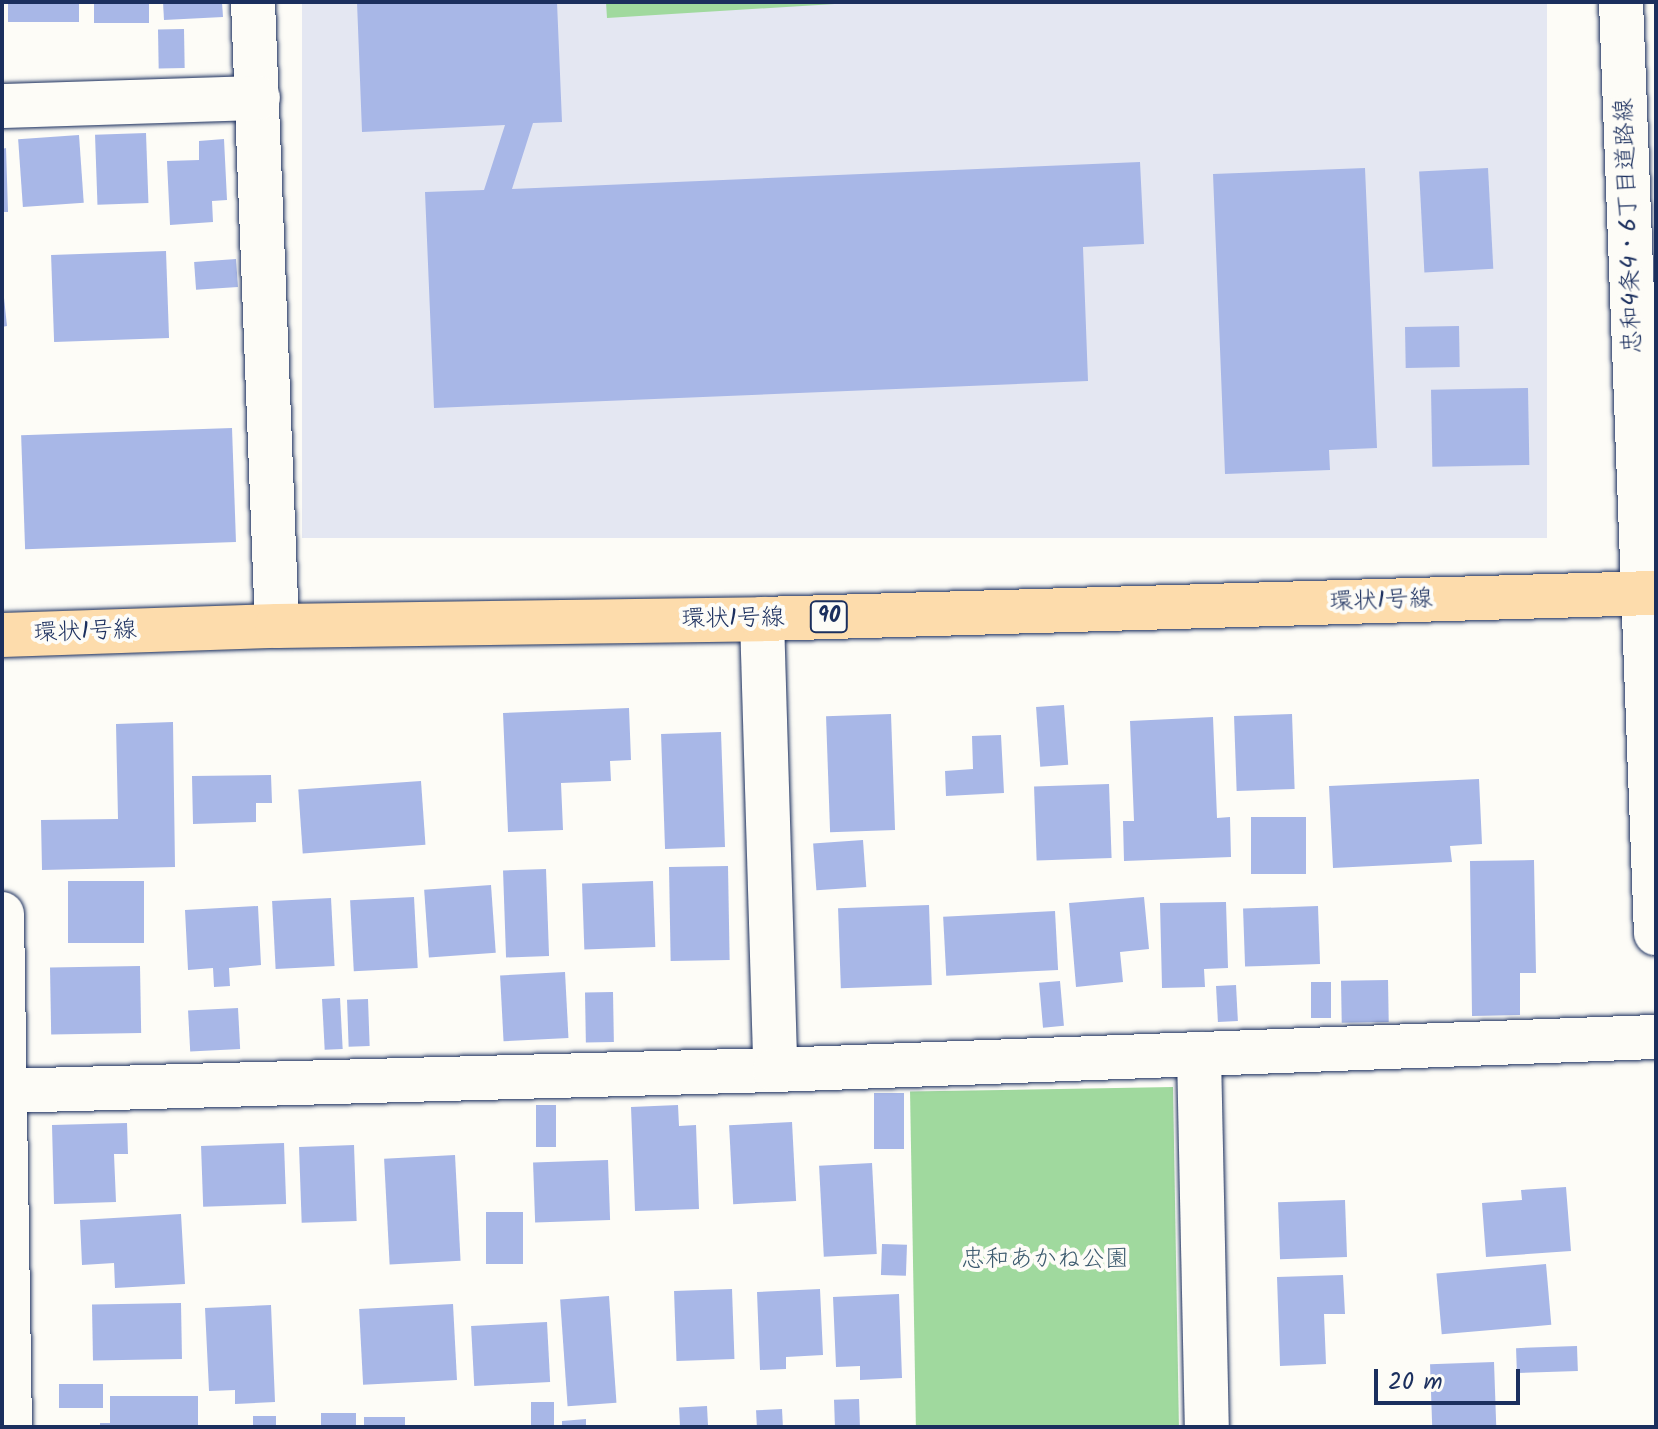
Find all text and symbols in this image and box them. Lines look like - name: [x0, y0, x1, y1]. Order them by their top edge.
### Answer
- street label: 忠和4条4・6丁目道路線: [1610, 98, 1648, 354]
- street label: 環状1号線: [1329, 585, 1433, 617]
- road number: 90: [809, 599, 849, 635]
- street label: 環状1号線: [681, 604, 785, 634]
- street label: 環状1号線: [33, 616, 137, 648]
- park label: 忠和あかね公園: [961, 1246, 1129, 1274]
- scale bar: [1378, 1353, 1524, 1403]
- text: 20 m: [1388, 1363, 1443, 1402]

